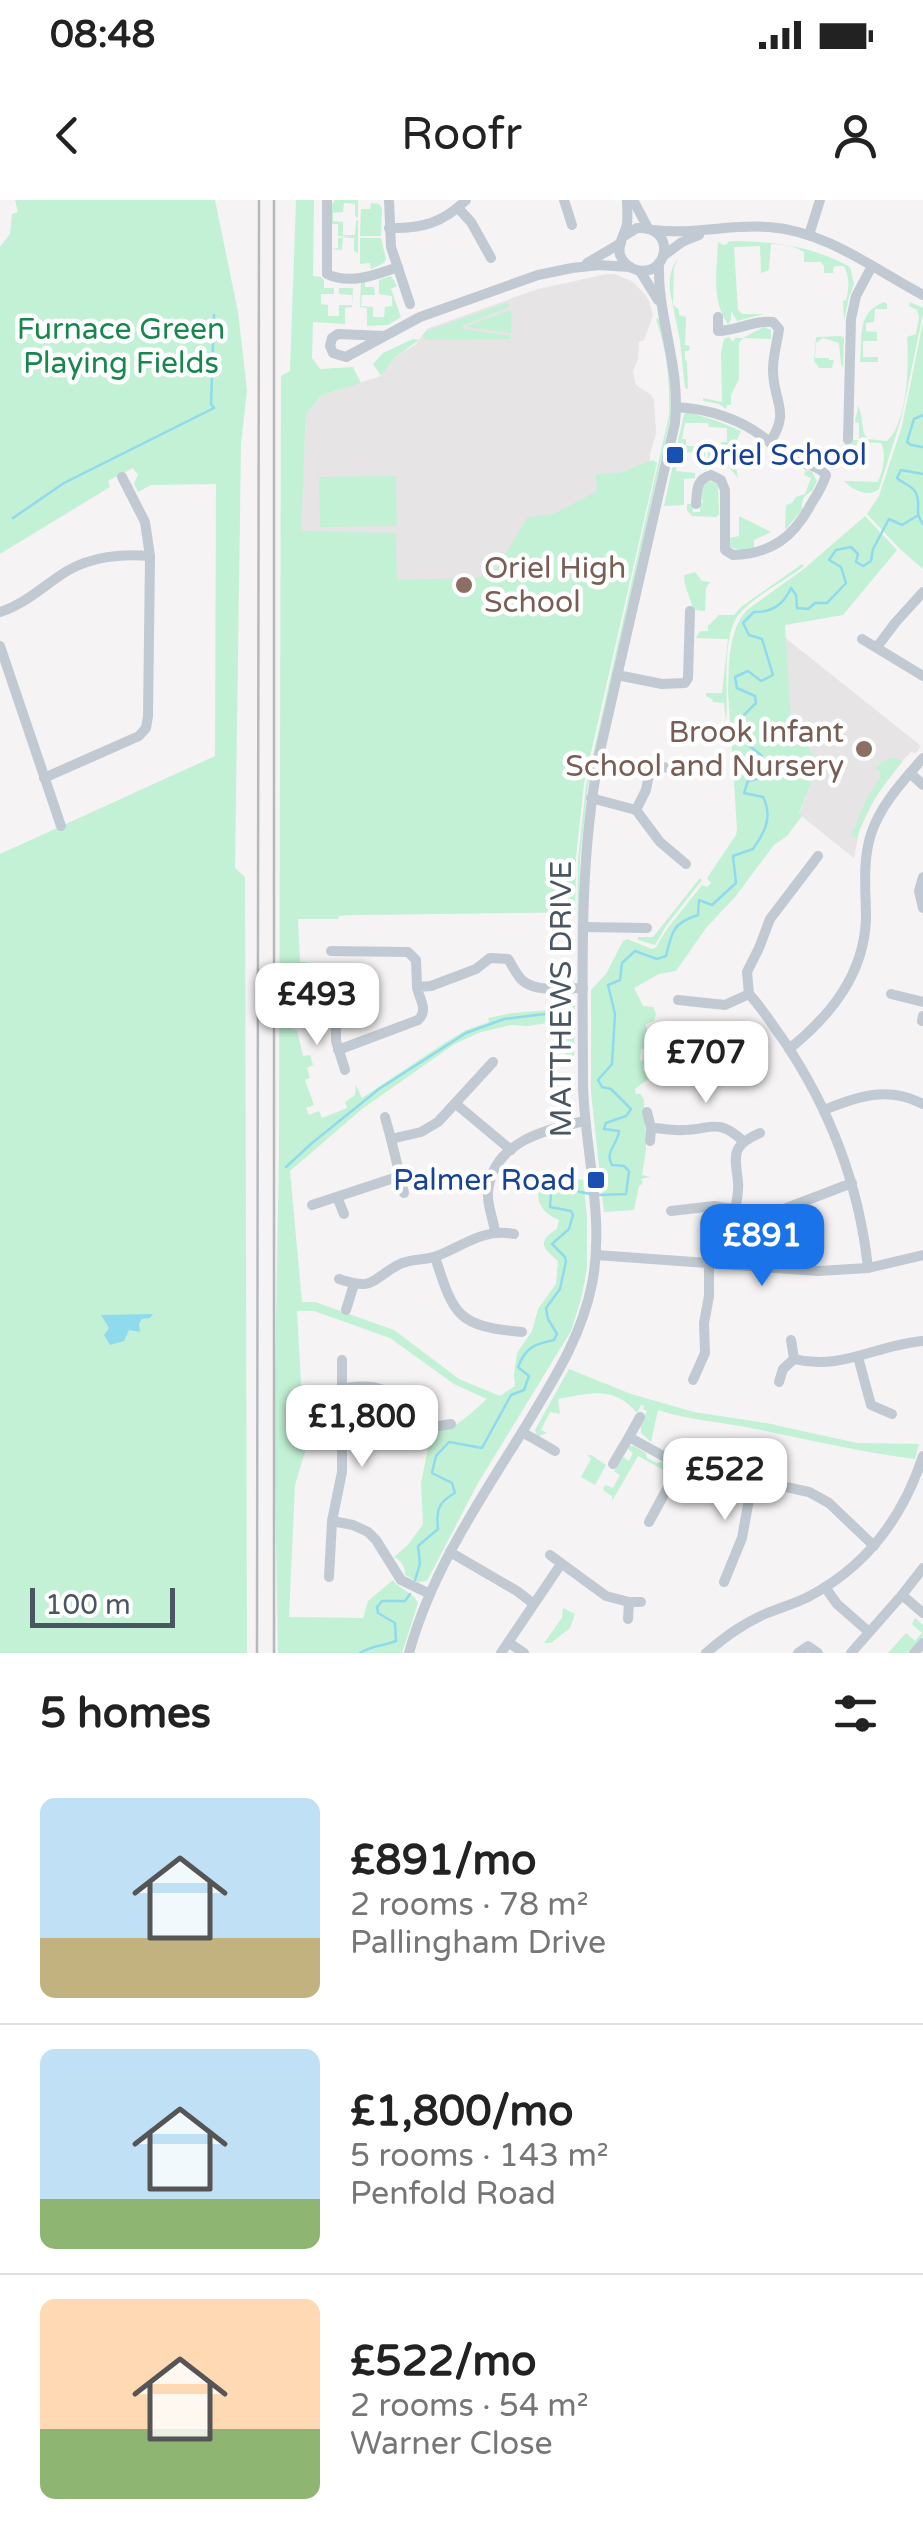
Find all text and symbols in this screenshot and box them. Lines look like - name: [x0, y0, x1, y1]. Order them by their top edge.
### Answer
- text: 08:48: [50, 12, 155, 58]
- icon: back: [40, 108, 95, 163]
- text: Roofr: [401, 108, 522, 162]
- icon: person: [828, 108, 883, 163]
- park label: Furnace Green Playing Fields: [17, 311, 225, 382]
- place label: Oriel School: [695, 437, 867, 474]
- marker: Oriel School: [664, 444, 686, 466]
- place label: Oriel High School: [484, 550, 626, 621]
- marker: Oriel High School: [453, 574, 475, 596]
- place label: Brook Infant School and Nursery: [565, 714, 844, 785]
- marker: Brook Infant School and Nursery: [853, 738, 875, 760]
- street label: MATTHEWS DRIVE: [543, 861, 580, 1137]
- pin: £493: [258, 963, 376, 1048]
- text: £493: [277, 976, 357, 1014]
- pin: £707: [647, 1021, 765, 1106]
- text: £707: [666, 1034, 746, 1072]
- place label: Palmer Road: [393, 1162, 576, 1199]
- marker: Palmer Road: [585, 1169, 607, 1191]
- pin: £891: [703, 1204, 821, 1289]
- text: £891: [722, 1217, 802, 1255]
- pin: £1,800: [281, 1385, 443, 1470]
- text: £1,800: [308, 1398, 416, 1436]
- pin: £522: [666, 1438, 784, 1523]
- text: £522: [685, 1451, 765, 1489]
- scale bar: [30, 1583, 175, 1628]
- text: 100 m: [45, 1588, 131, 1622]
- icon: filters: [828, 1686, 883, 1741]
- text: 5 homes: [40, 1688, 211, 1739]
- text: £891/mo: [350, 1835, 537, 1886]
- icon: home: [120, 1838, 240, 1958]
- text: 2 rooms · 78 m²: [350, 1886, 589, 1924]
- text: Pallingham Drive: [350, 1924, 606, 1962]
- text: £1,800/mo: [350, 2086, 574, 2137]
- icon: home: [120, 2089, 240, 2209]
- text: 5 rooms · 143 m²: [350, 2137, 609, 2175]
- text: Penfold Road: [350, 2175, 556, 2213]
- text: £522/mo: [350, 2336, 537, 2387]
- icon: home: [120, 2339, 240, 2459]
- text: 2 rooms · 54 m²: [350, 2387, 589, 2425]
- text: Warner Close: [350, 2425, 553, 2463]

